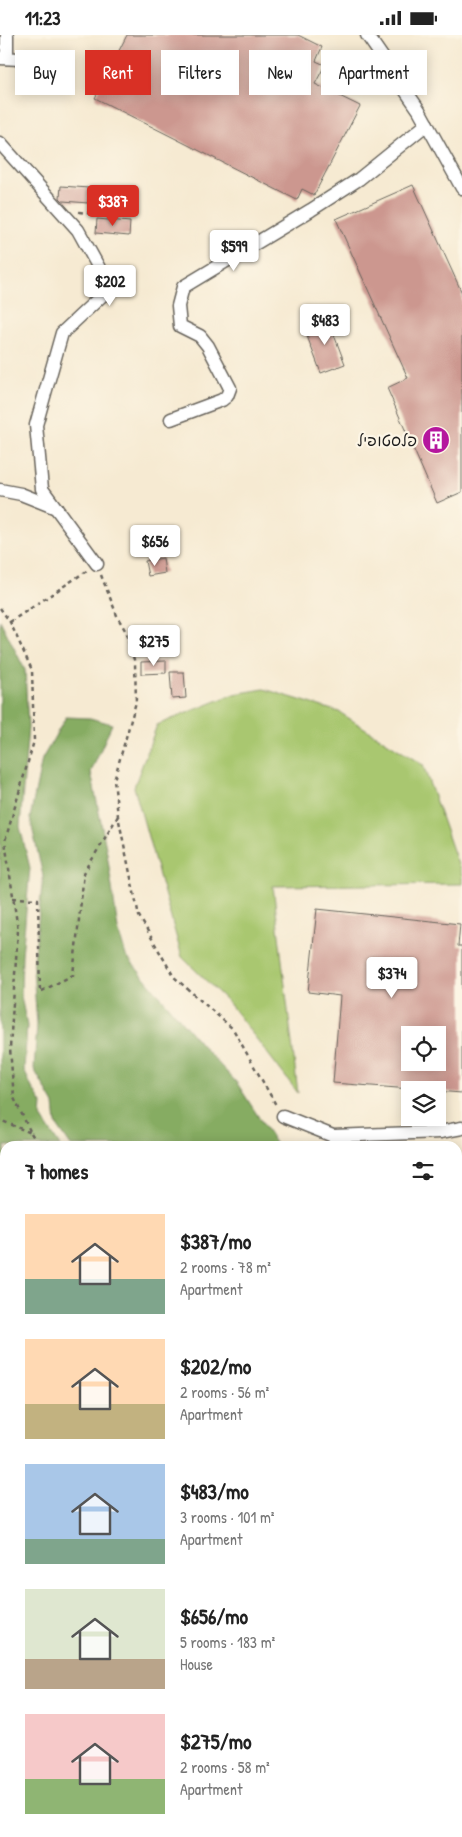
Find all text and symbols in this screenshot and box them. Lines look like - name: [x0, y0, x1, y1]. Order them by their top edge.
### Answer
- text: 11:23: [25, 5, 61, 31]
- chip: Buy: [15, 50, 75, 95]
- chip: Rent: [85, 50, 151, 95]
- chip: Filters: [161, 50, 239, 95]
- chip: New: [249, 50, 311, 95]
- chip: Apartment: [321, 50, 427, 95]
- pin: $387: [83, 185, 143, 227]
- text: $387: [98, 190, 128, 212]
- pin: $599: [204, 229, 264, 272]
- text: $599: [221, 235, 247, 257]
- pin: $202: [80, 265, 140, 307]
- text: $202: [95, 270, 125, 292]
- pin: $483: [295, 303, 355, 346]
- text: $483: [311, 309, 339, 331]
- building icon: פלסטופיל: [421, 425, 451, 455]
- place label: פלסטופיל: [357, 429, 417, 451]
- pin: $656: [125, 525, 185, 567]
- text: $656: [141, 530, 169, 552]
- pin: $275: [124, 625, 184, 667]
- text: $275: [139, 630, 169, 652]
- pin: $374: [362, 957, 422, 999]
- text: $374: [377, 962, 407, 984]
- map controls: [401, 1026, 446, 1126]
- button: locate: [401, 1026, 446, 1071]
- button: layers: [401, 1081, 446, 1126]
- text: 7 homes: [25, 1157, 88, 1186]
- icon: filters: [409, 1157, 437, 1185]
- text: $387/mo: [180, 1227, 251, 1256]
- icon: home: [65, 1234, 125, 1294]
- text: 2 rooms · 78 m²: [180, 1256, 271, 1278]
- text: Apartment: [180, 1278, 243, 1300]
- text: $202/mo: [180, 1352, 251, 1381]
- icon: home: [65, 1359, 125, 1419]
- text: 2 rooms · 56 m²: [180, 1381, 269, 1403]
- text: Apartment: [180, 1403, 243, 1425]
- text: $483/mo: [180, 1477, 249, 1506]
- icon: home: [65, 1484, 125, 1544]
- text: 3 rooms · 101 m²: [180, 1506, 275, 1528]
- text: Apartment: [180, 1528, 243, 1550]
- text: $656/mo: [180, 1602, 248, 1631]
- icon: home: [65, 1609, 125, 1669]
- text: 5 rooms · 183 m²: [180, 1631, 275, 1653]
- text: House: [180, 1653, 213, 1675]
- text: $275/mo: [180, 1727, 251, 1756]
- icon: home: [65, 1734, 125, 1794]
- text: 2 rooms · 58 m²: [180, 1756, 270, 1778]
- text: Apartment: [180, 1778, 243, 1800]

